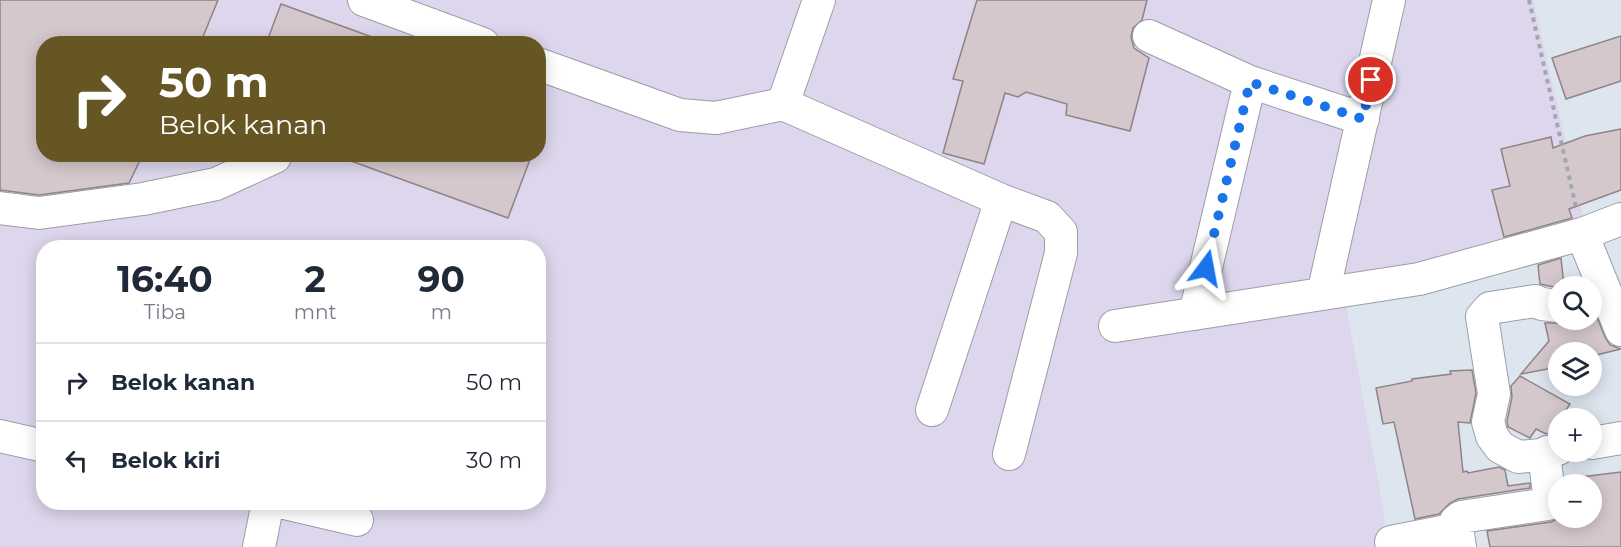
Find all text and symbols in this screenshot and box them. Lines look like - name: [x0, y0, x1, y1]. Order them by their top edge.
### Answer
- pin: [1345, 54, 1396, 105]
- text: 50 m: [159, 56, 268, 108]
- icon: right: [60, 60, 138, 138]
- icon: arrive: [1354, 63, 1387, 96]
- text: Belok kanan: [159, 108, 327, 141]
- position arrow: [1174, 236, 1238, 300]
- text: 16:40: [117, 257, 213, 301]
- text: 2: [305, 257, 326, 301]
- text: 90: [418, 257, 465, 301]
- map controls: [1548, 276, 1602, 528]
- button: search: [1548, 276, 1602, 330]
- text: Tiba: [144, 300, 186, 324]
- text: mnt: [294, 300, 337, 324]
- text: m: [431, 300, 452, 324]
- button: layers: [1548, 342, 1602, 396]
- icon: right: [60, 366, 93, 399]
- text: Belok kanan: [111, 369, 255, 396]
- text: 50 m: [466, 369, 522, 396]
- button: +: [1548, 408, 1602, 462]
- icon: left: [60, 444, 93, 477]
- text: Belok kiri: [111, 447, 220, 474]
- text: 30 m: [466, 447, 522, 474]
- button: −: [1548, 474, 1602, 528]

